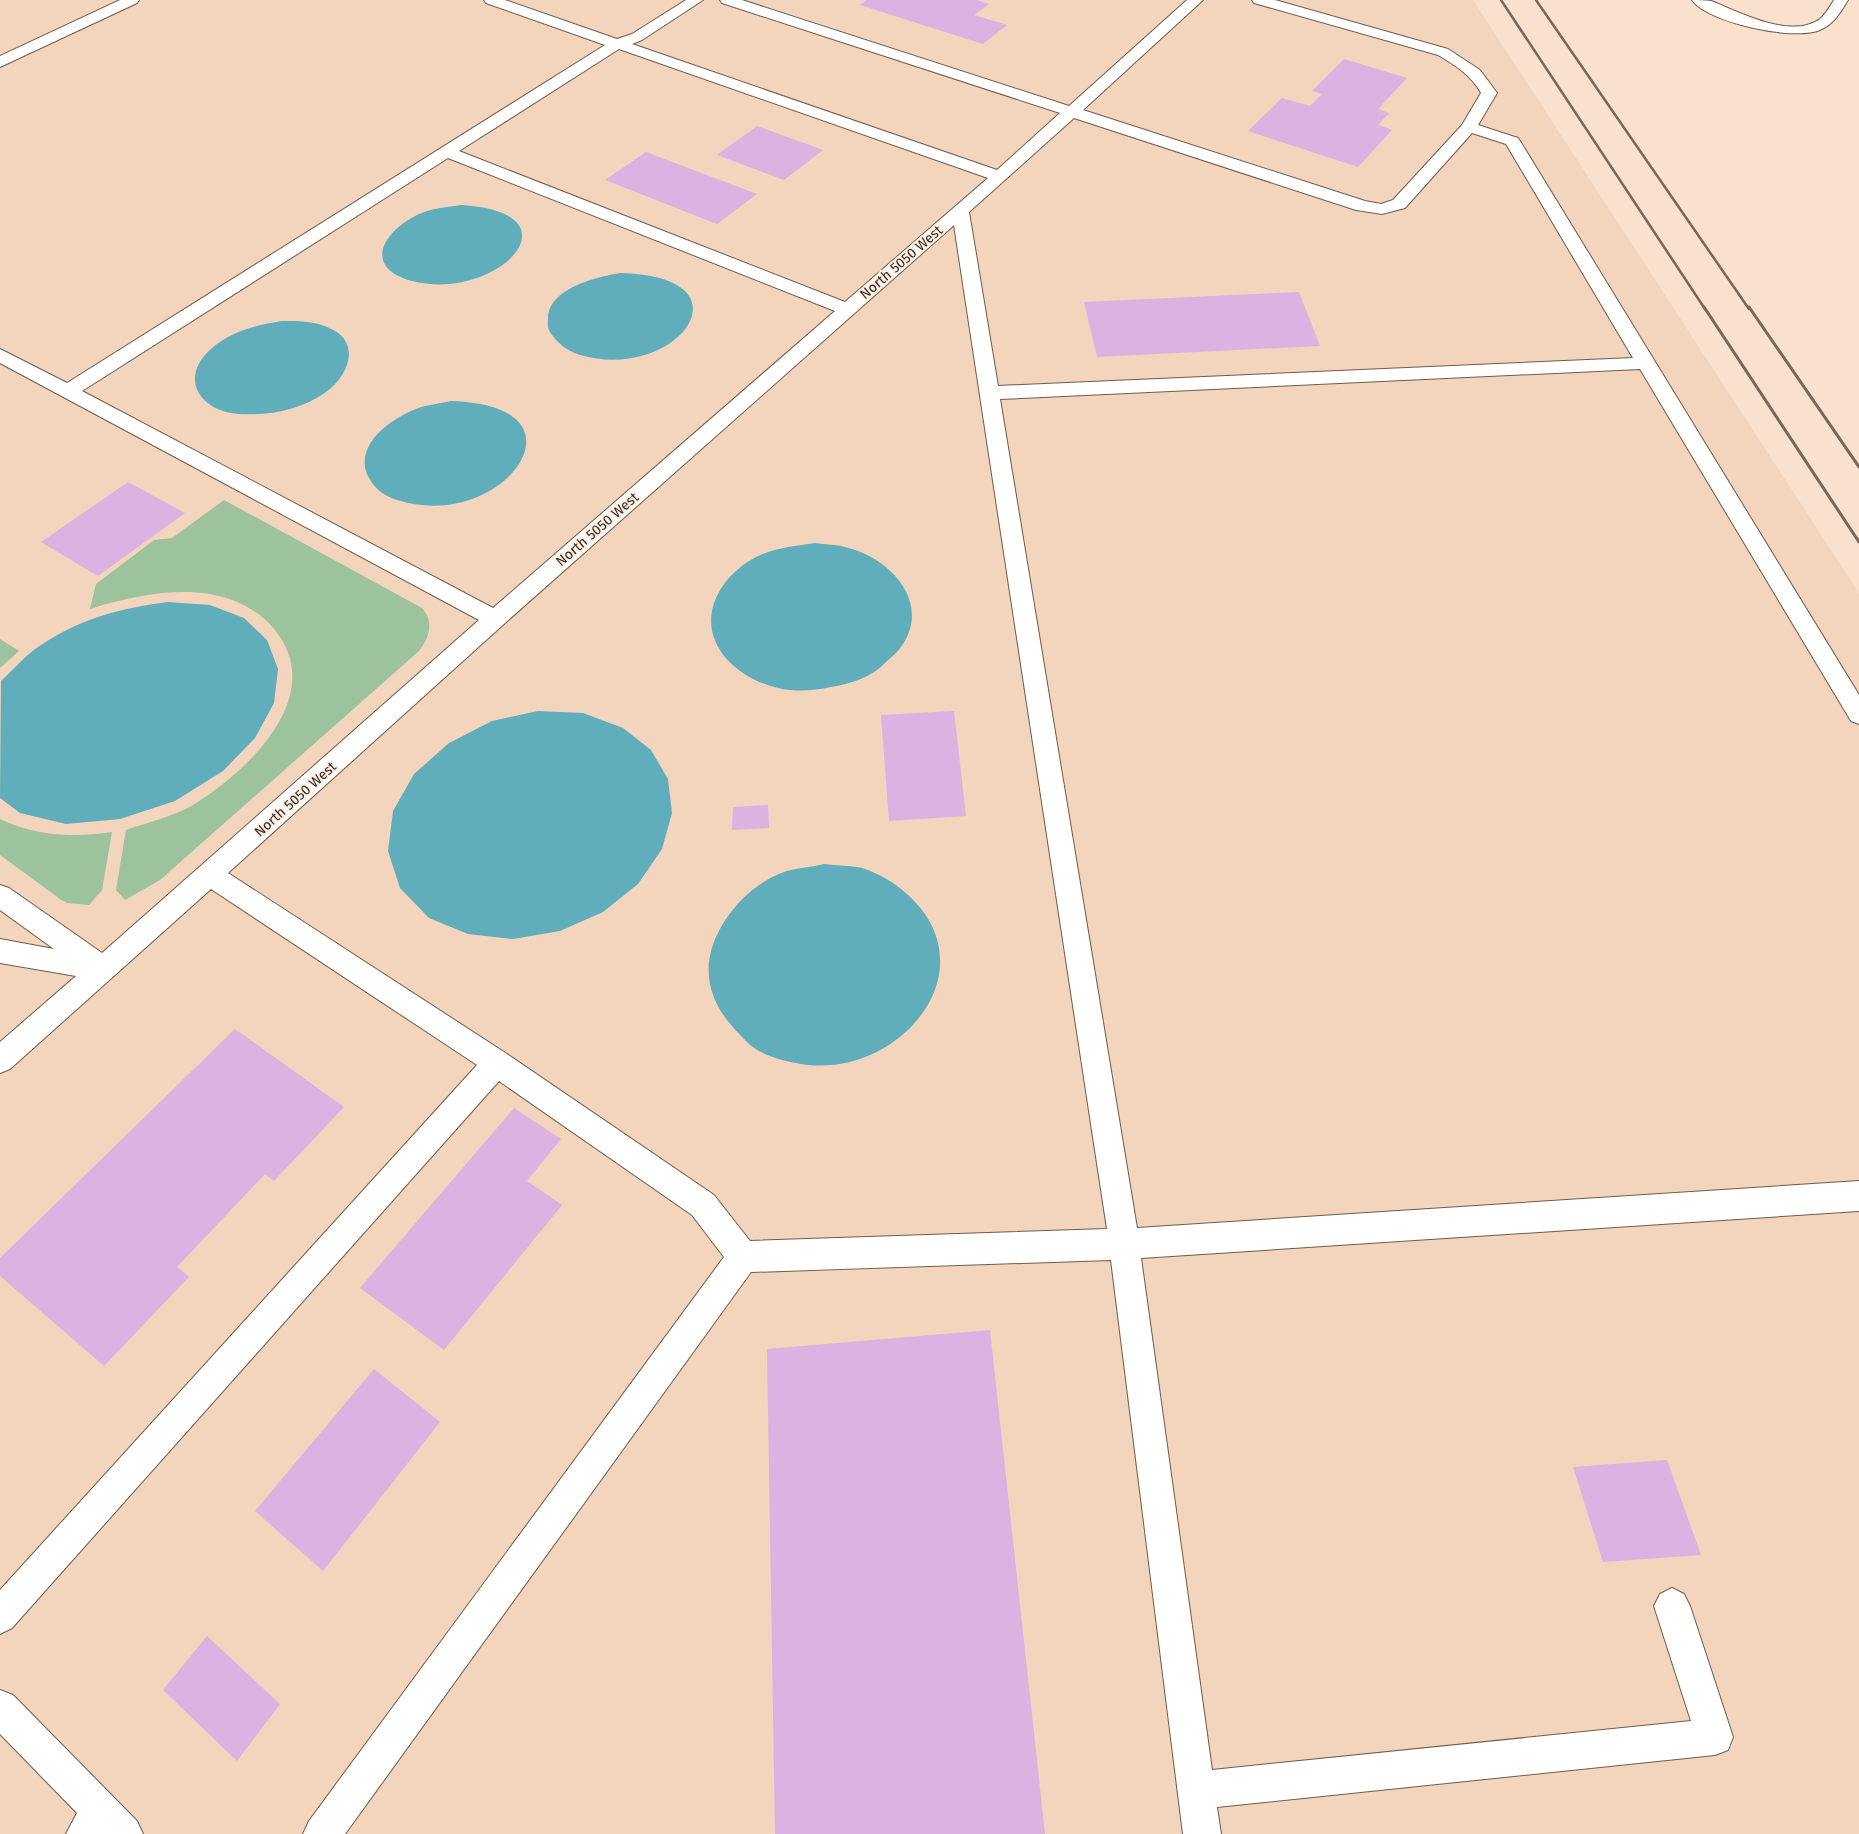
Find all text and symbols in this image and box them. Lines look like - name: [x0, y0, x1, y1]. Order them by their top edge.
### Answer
- street label: North 5050 West: [856, 221, 947, 303]
- street label: North 5050 West: [552, 488, 643, 570]
- street label: North 5050 West: [251, 758, 340, 841]

